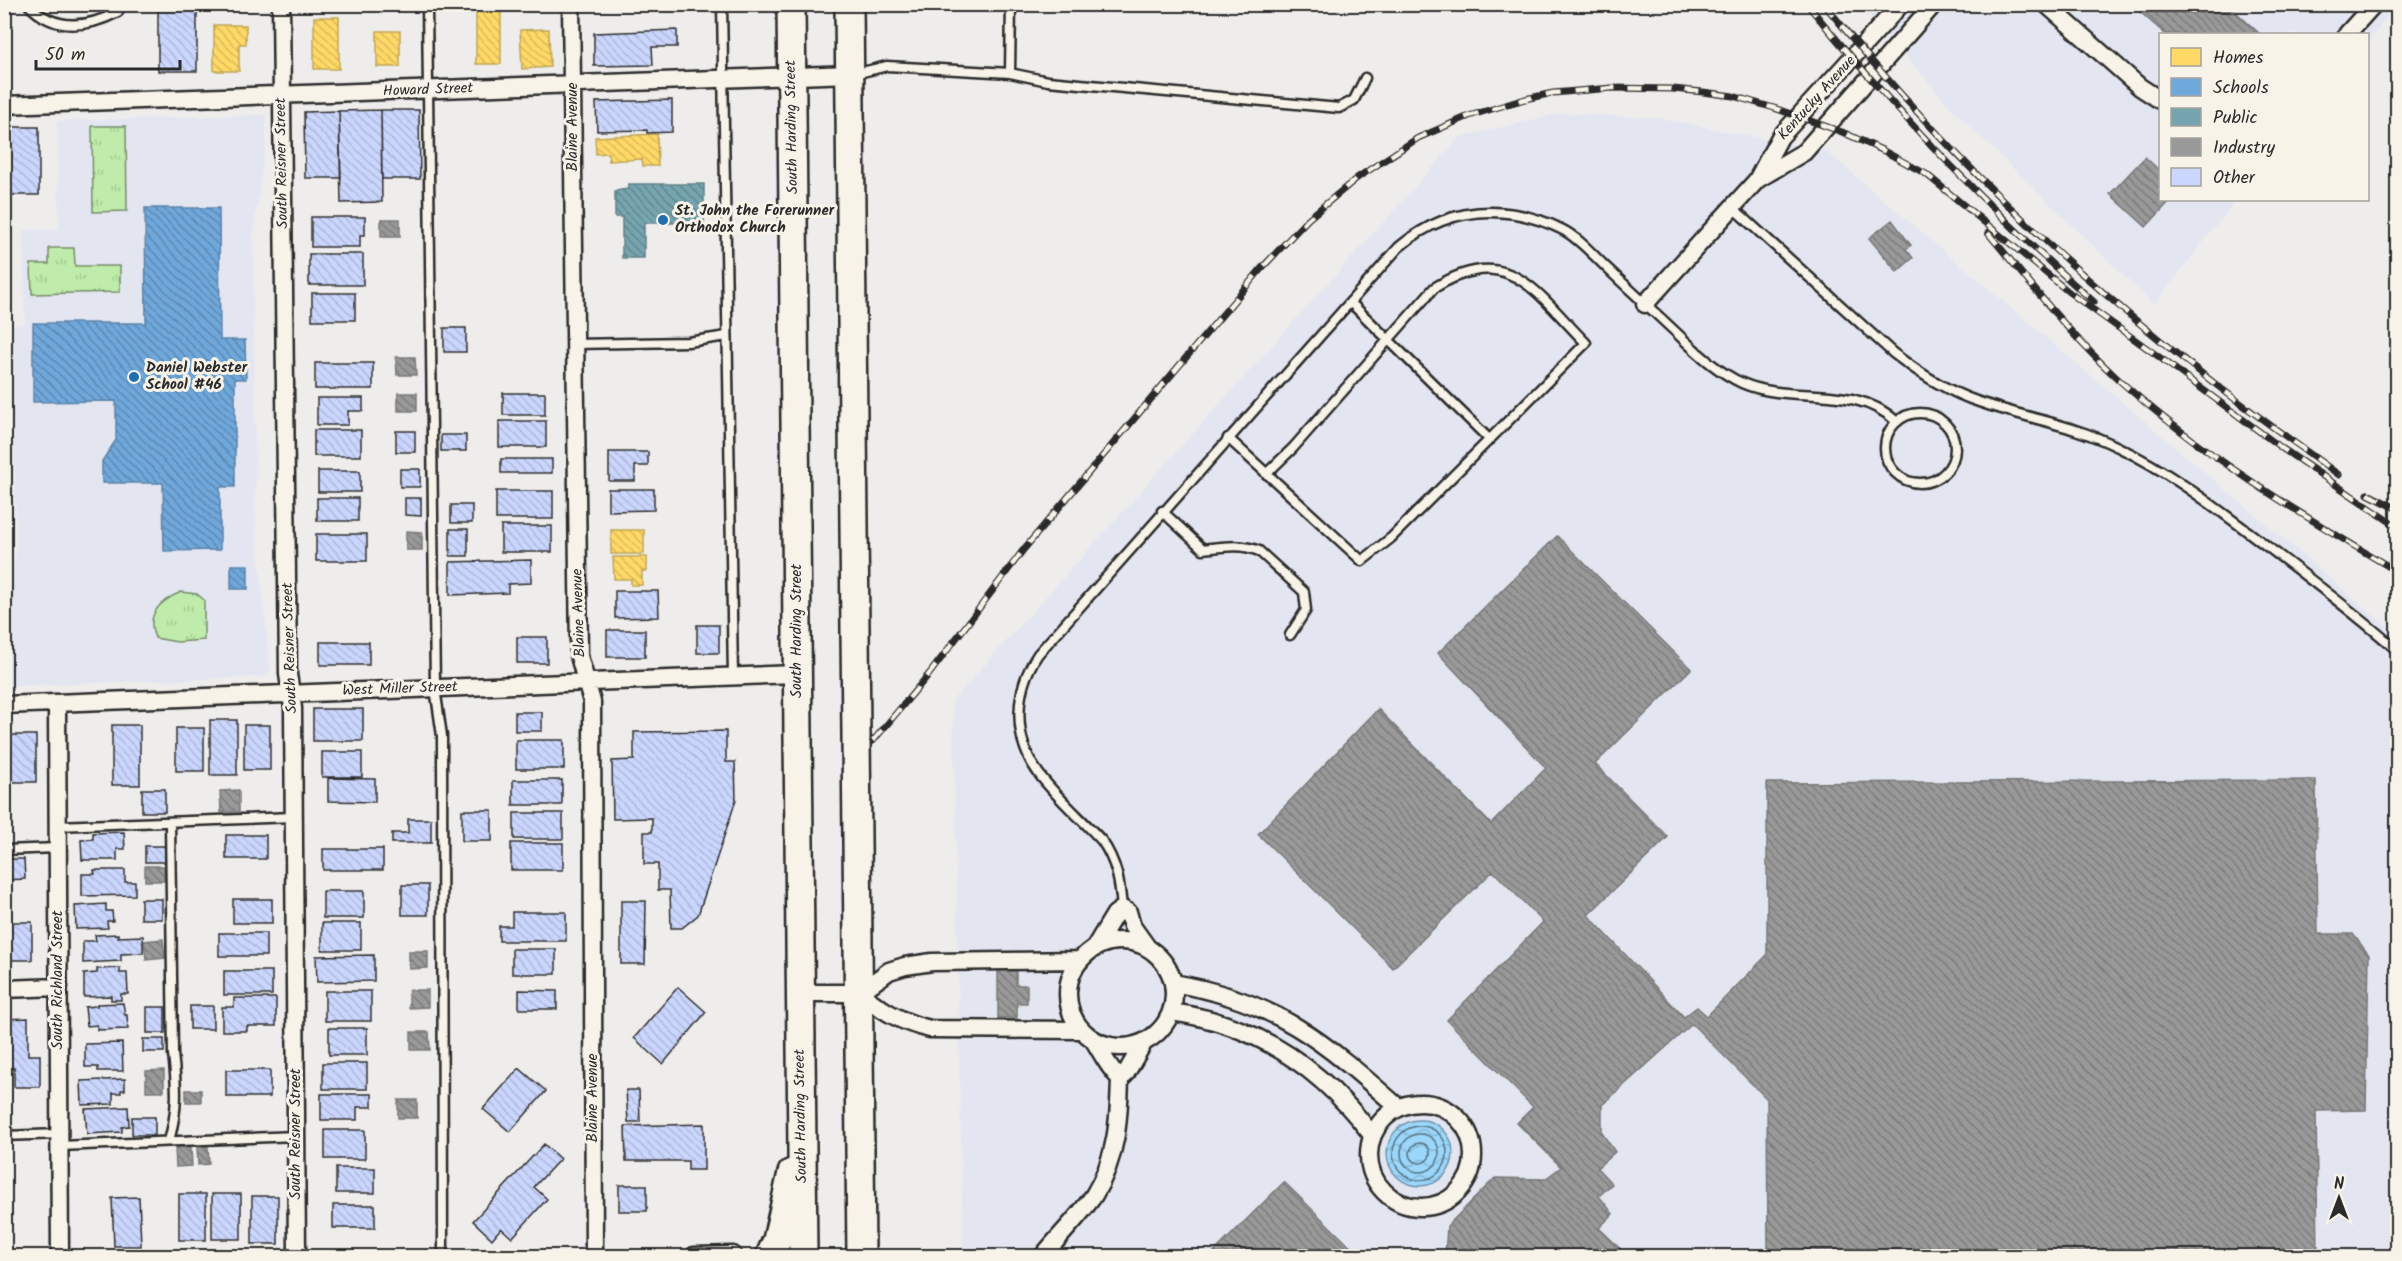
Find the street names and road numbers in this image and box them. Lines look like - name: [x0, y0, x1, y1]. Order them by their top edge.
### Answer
- street label: Kentucky Avenue: [1772, 50, 1862, 146]
- street label: South Harding Street: [779, 60, 805, 194]
- street label: Howard Street: [382, 76, 474, 104]
- street label: Blaine Avenue: [561, 82, 585, 171]
- street label: South Reisner Street: [269, 97, 295, 229]
- street label: South Harding Street: [785, 564, 809, 698]
- street label: Blaine Avenue: [565, 568, 593, 658]
- street label: South Reisner Street: [276, 582, 304, 714]
- street label: West Miller Street: [342, 675, 458, 703]
- street label: South Richland Street: [46, 910, 70, 1050]
- street label: South Harding Street: [788, 1049, 814, 1183]
- street label: Blaine Avenue: [581, 1053, 605, 1142]
- street label: South Reisner Street: [284, 1068, 308, 1200]

